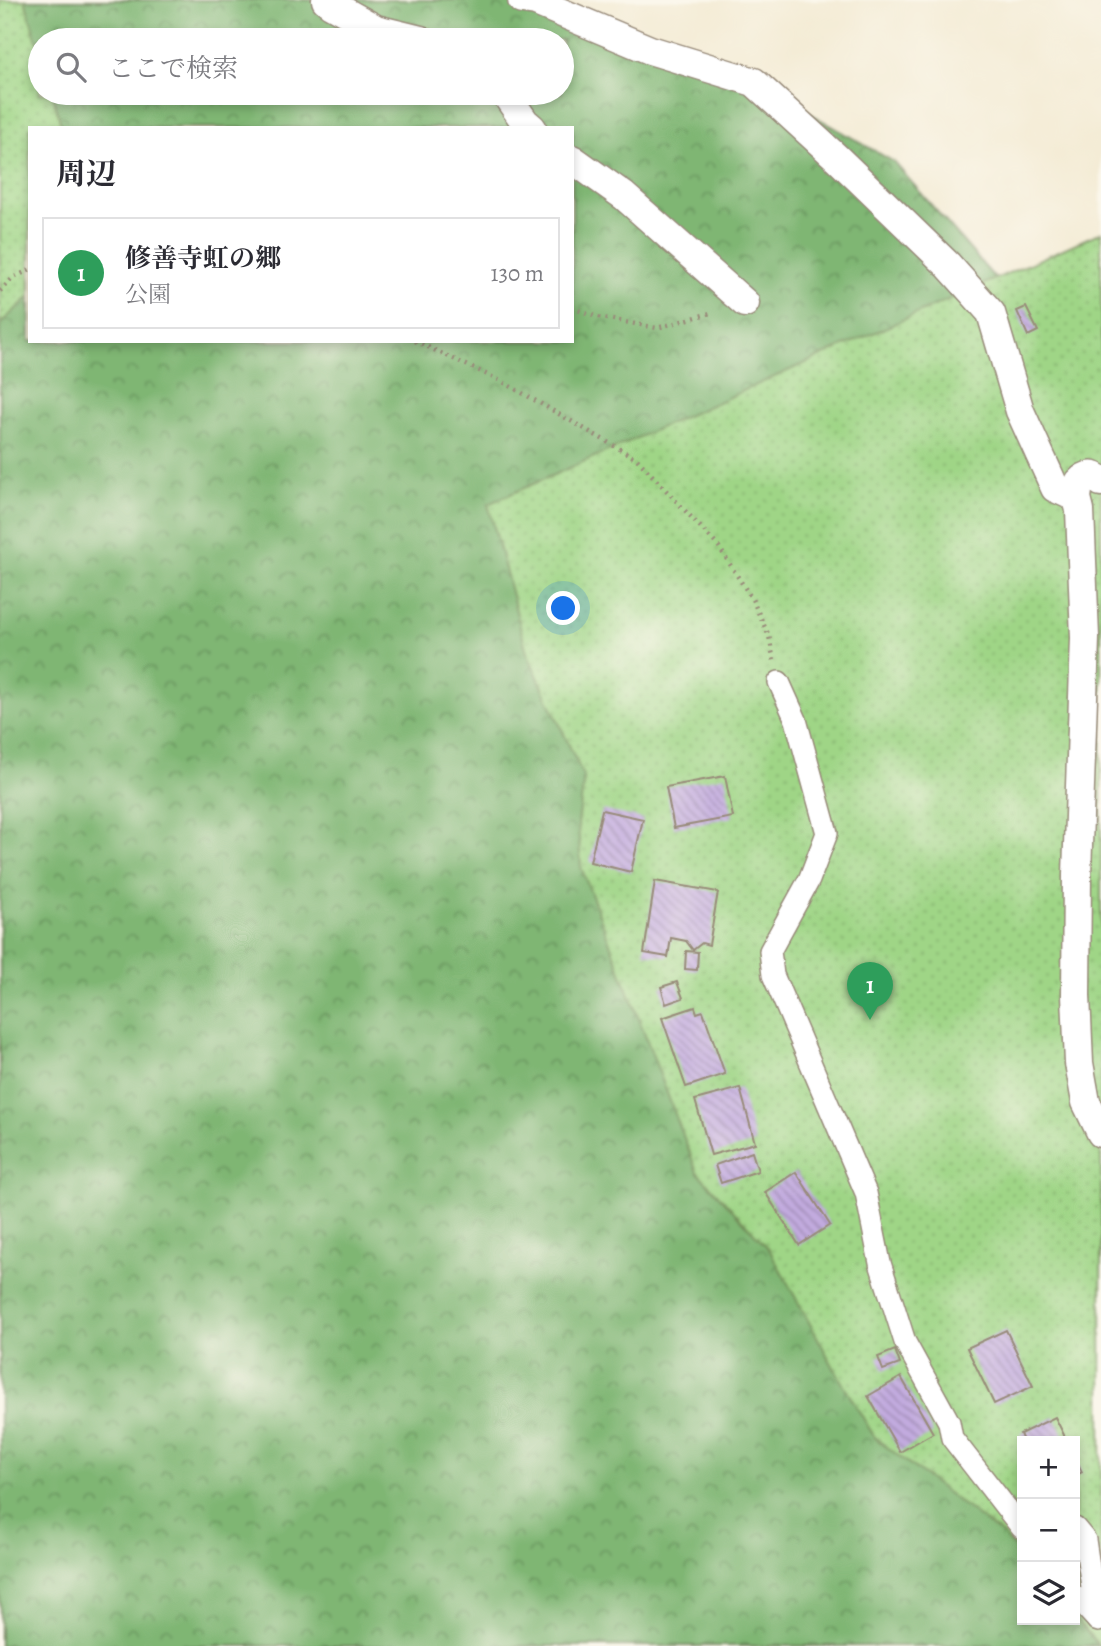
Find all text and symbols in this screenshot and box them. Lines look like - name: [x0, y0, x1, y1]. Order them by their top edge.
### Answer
- search box: [28, 28, 574, 105]
- icon: search: [52, 48, 90, 86]
- text: ここで検索: [108, 51, 238, 86]
- text: 周辺: [56, 154, 116, 194]
- text: 修善寺虹の郷: [125, 241, 281, 276]
- text: 1: [77, 258, 85, 289]
- text: 130 m: [491, 258, 544, 289]
- text: 公園: [125, 279, 171, 310]
- your location: [546, 591, 580, 625]
- pin: 1: [847, 962, 893, 1020]
- map controls: [1017, 1436, 1080, 1625]
- button: +: [1017, 1436, 1080, 1499]
- button: −: [1017, 1499, 1080, 1562]
- button: layers: [1017, 1562, 1080, 1625]

